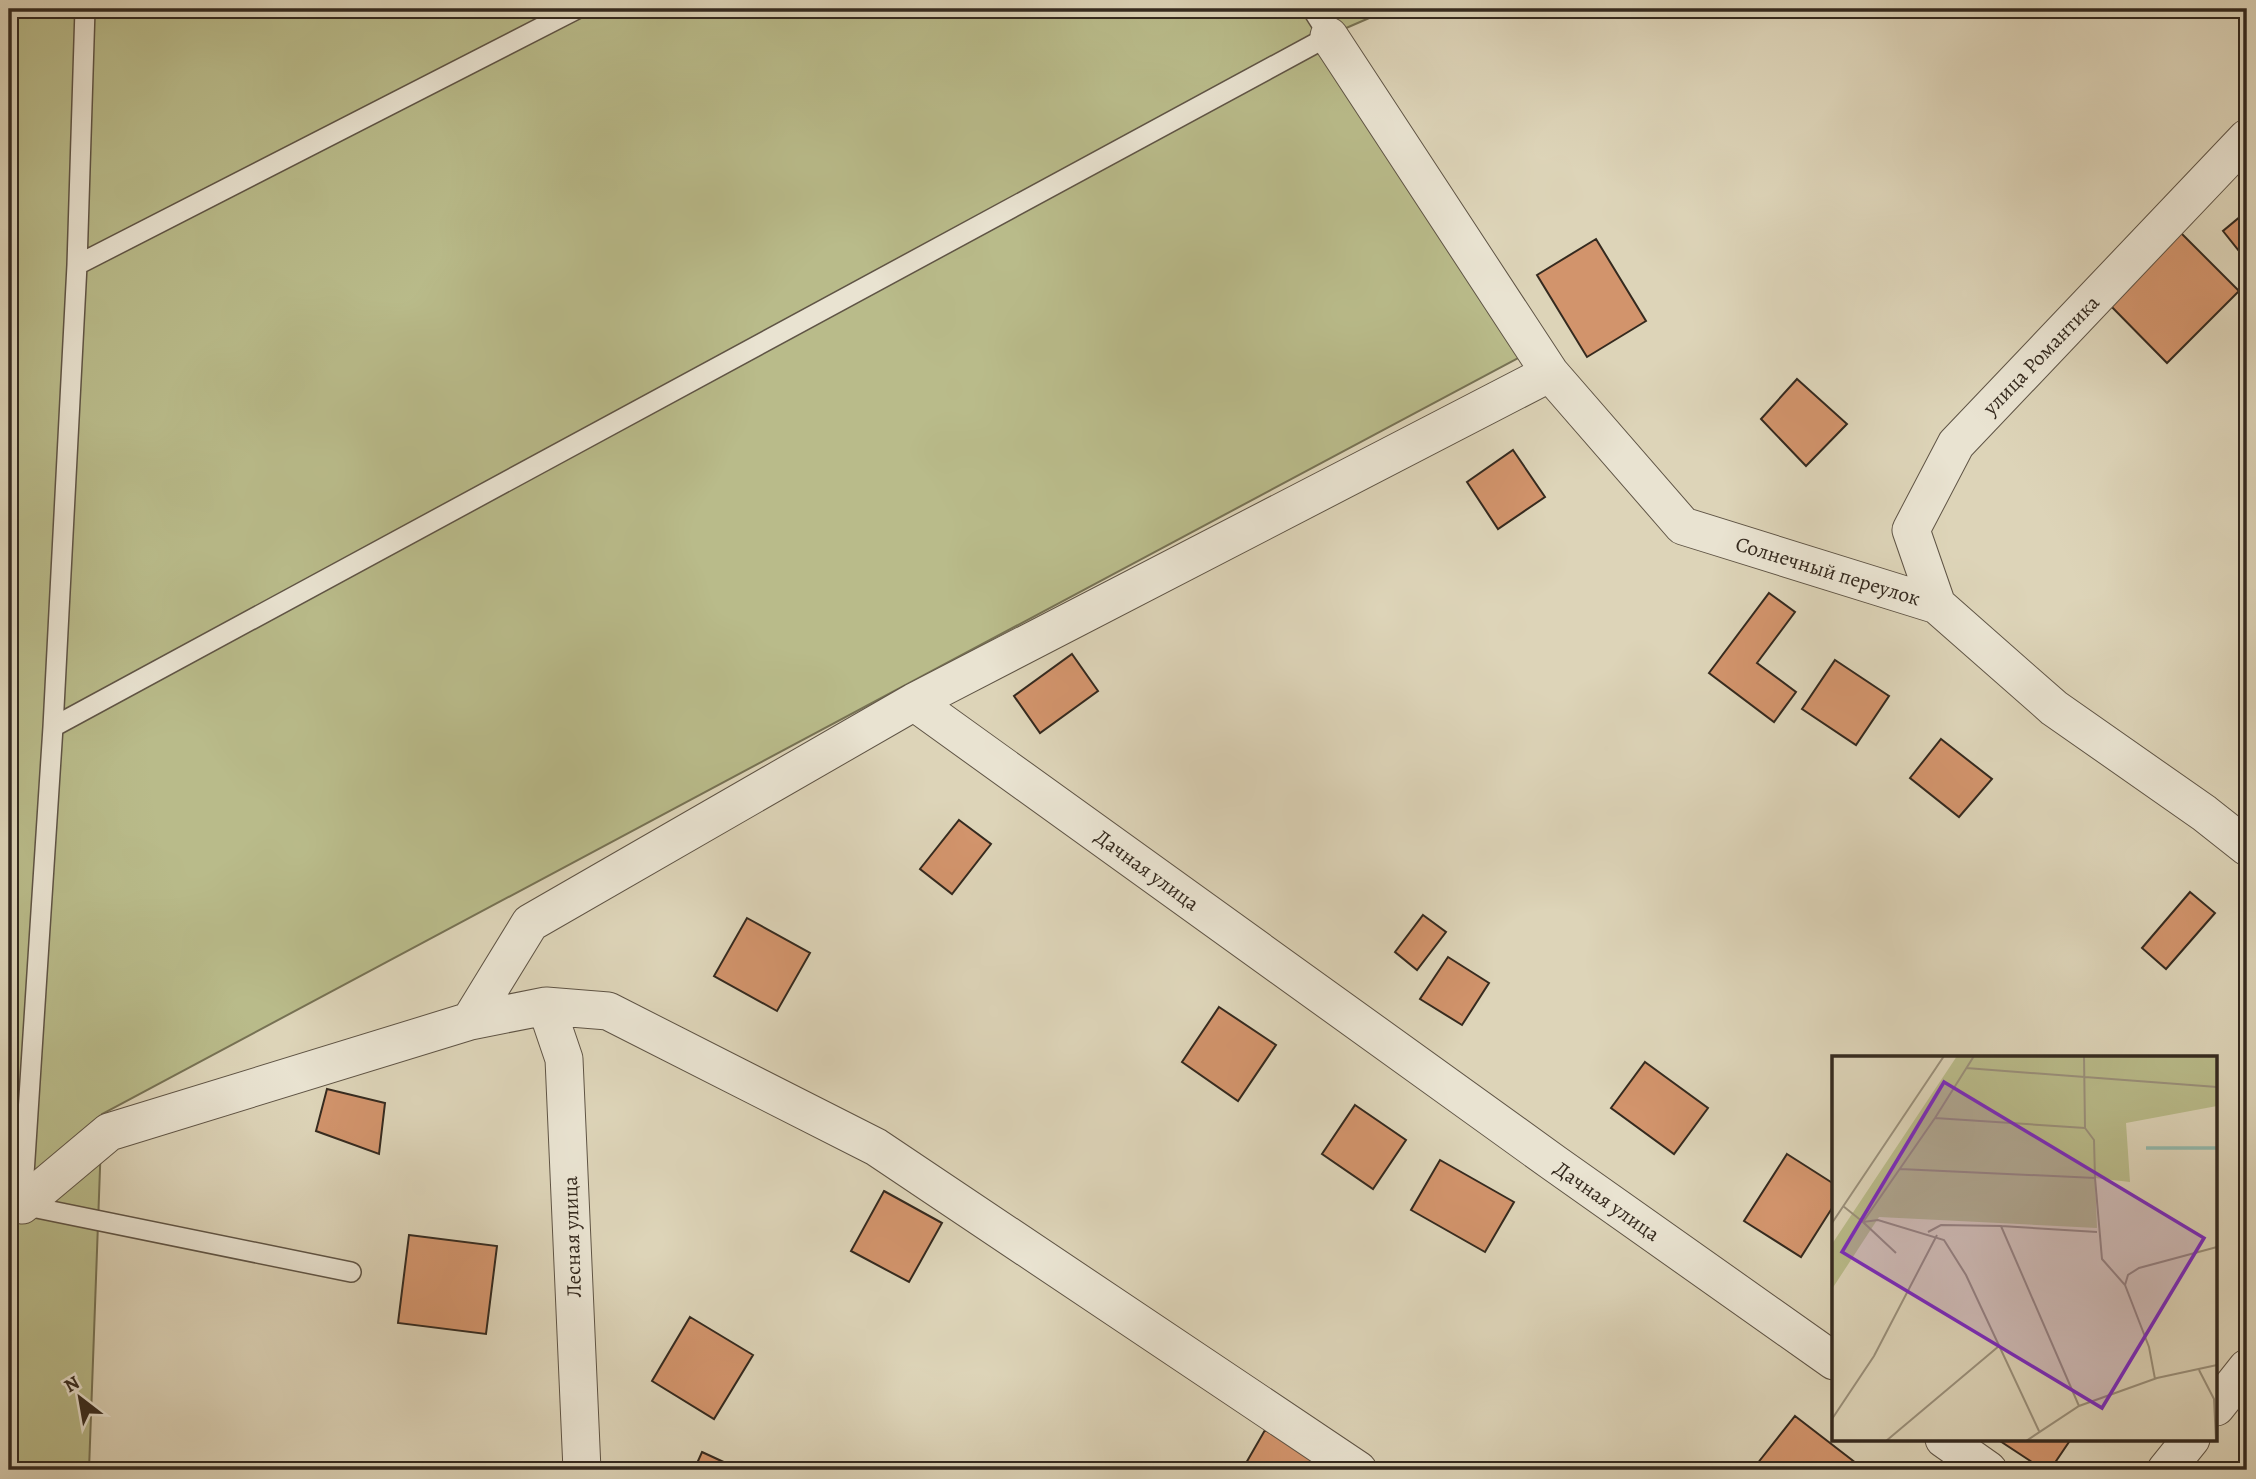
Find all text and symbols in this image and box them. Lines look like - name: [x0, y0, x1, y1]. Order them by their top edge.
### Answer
- street label: улица Романтика: [1976, 289, 2106, 422]
- street label: Солнечный переулок: [1732, 530, 1924, 612]
- street label: Дачная улица: [1089, 823, 1205, 918]
- inset map: [1832, 1056, 2218, 1440]
- street label: Дачная улица: [1549, 1154, 1666, 1248]
- street label: Лесная улица: [556, 1175, 588, 1298]
- north arrow: [46, 1364, 116, 1434]
- text: N: [59, 1369, 85, 1399]

